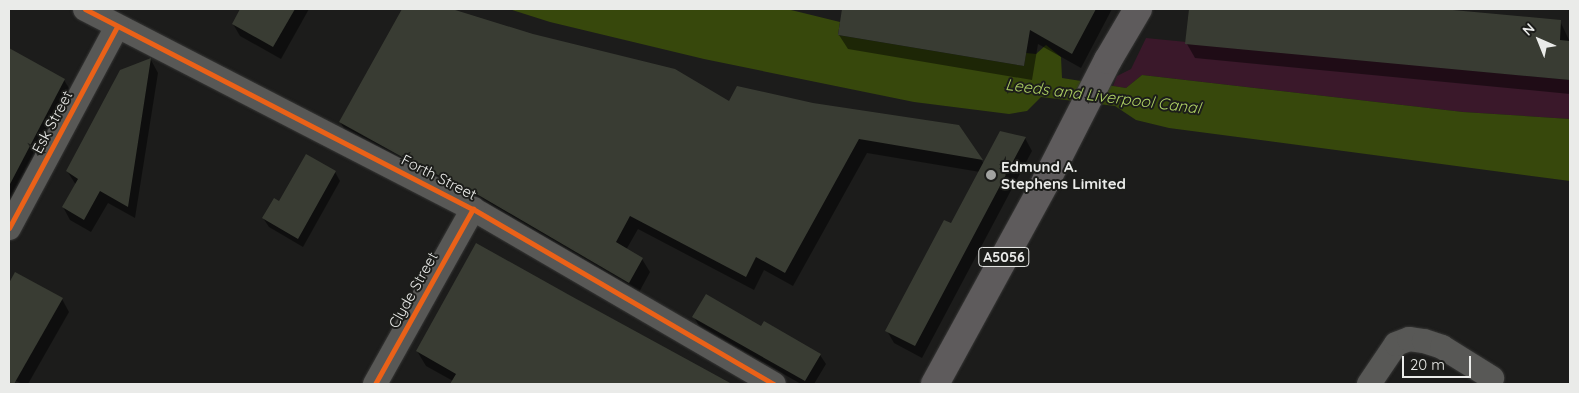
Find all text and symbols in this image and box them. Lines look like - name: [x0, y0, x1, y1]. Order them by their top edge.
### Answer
- north arrow: [1514, 15, 1564, 65]
- text: N: [1519, 19, 1539, 39]
- water label: Leeds and Liverpool Canal: [1004, 74, 1202, 118]
- street label: Esk Street: [28, 87, 76, 157]
- street label: Forth Street: [398, 150, 480, 204]
- place label: Edmund A. Stephens Limited: [1001, 157, 1126, 192]
- marker: Edmund A. Stephens Limited: [985, 169, 997, 181]
- road number: A5056: [978, 246, 1030, 268]
- street label: Clyde Street: [385, 249, 441, 331]
- scale bar: [1404, 346, 1473, 378]
- text: 20 m: [1410, 355, 1445, 374]

